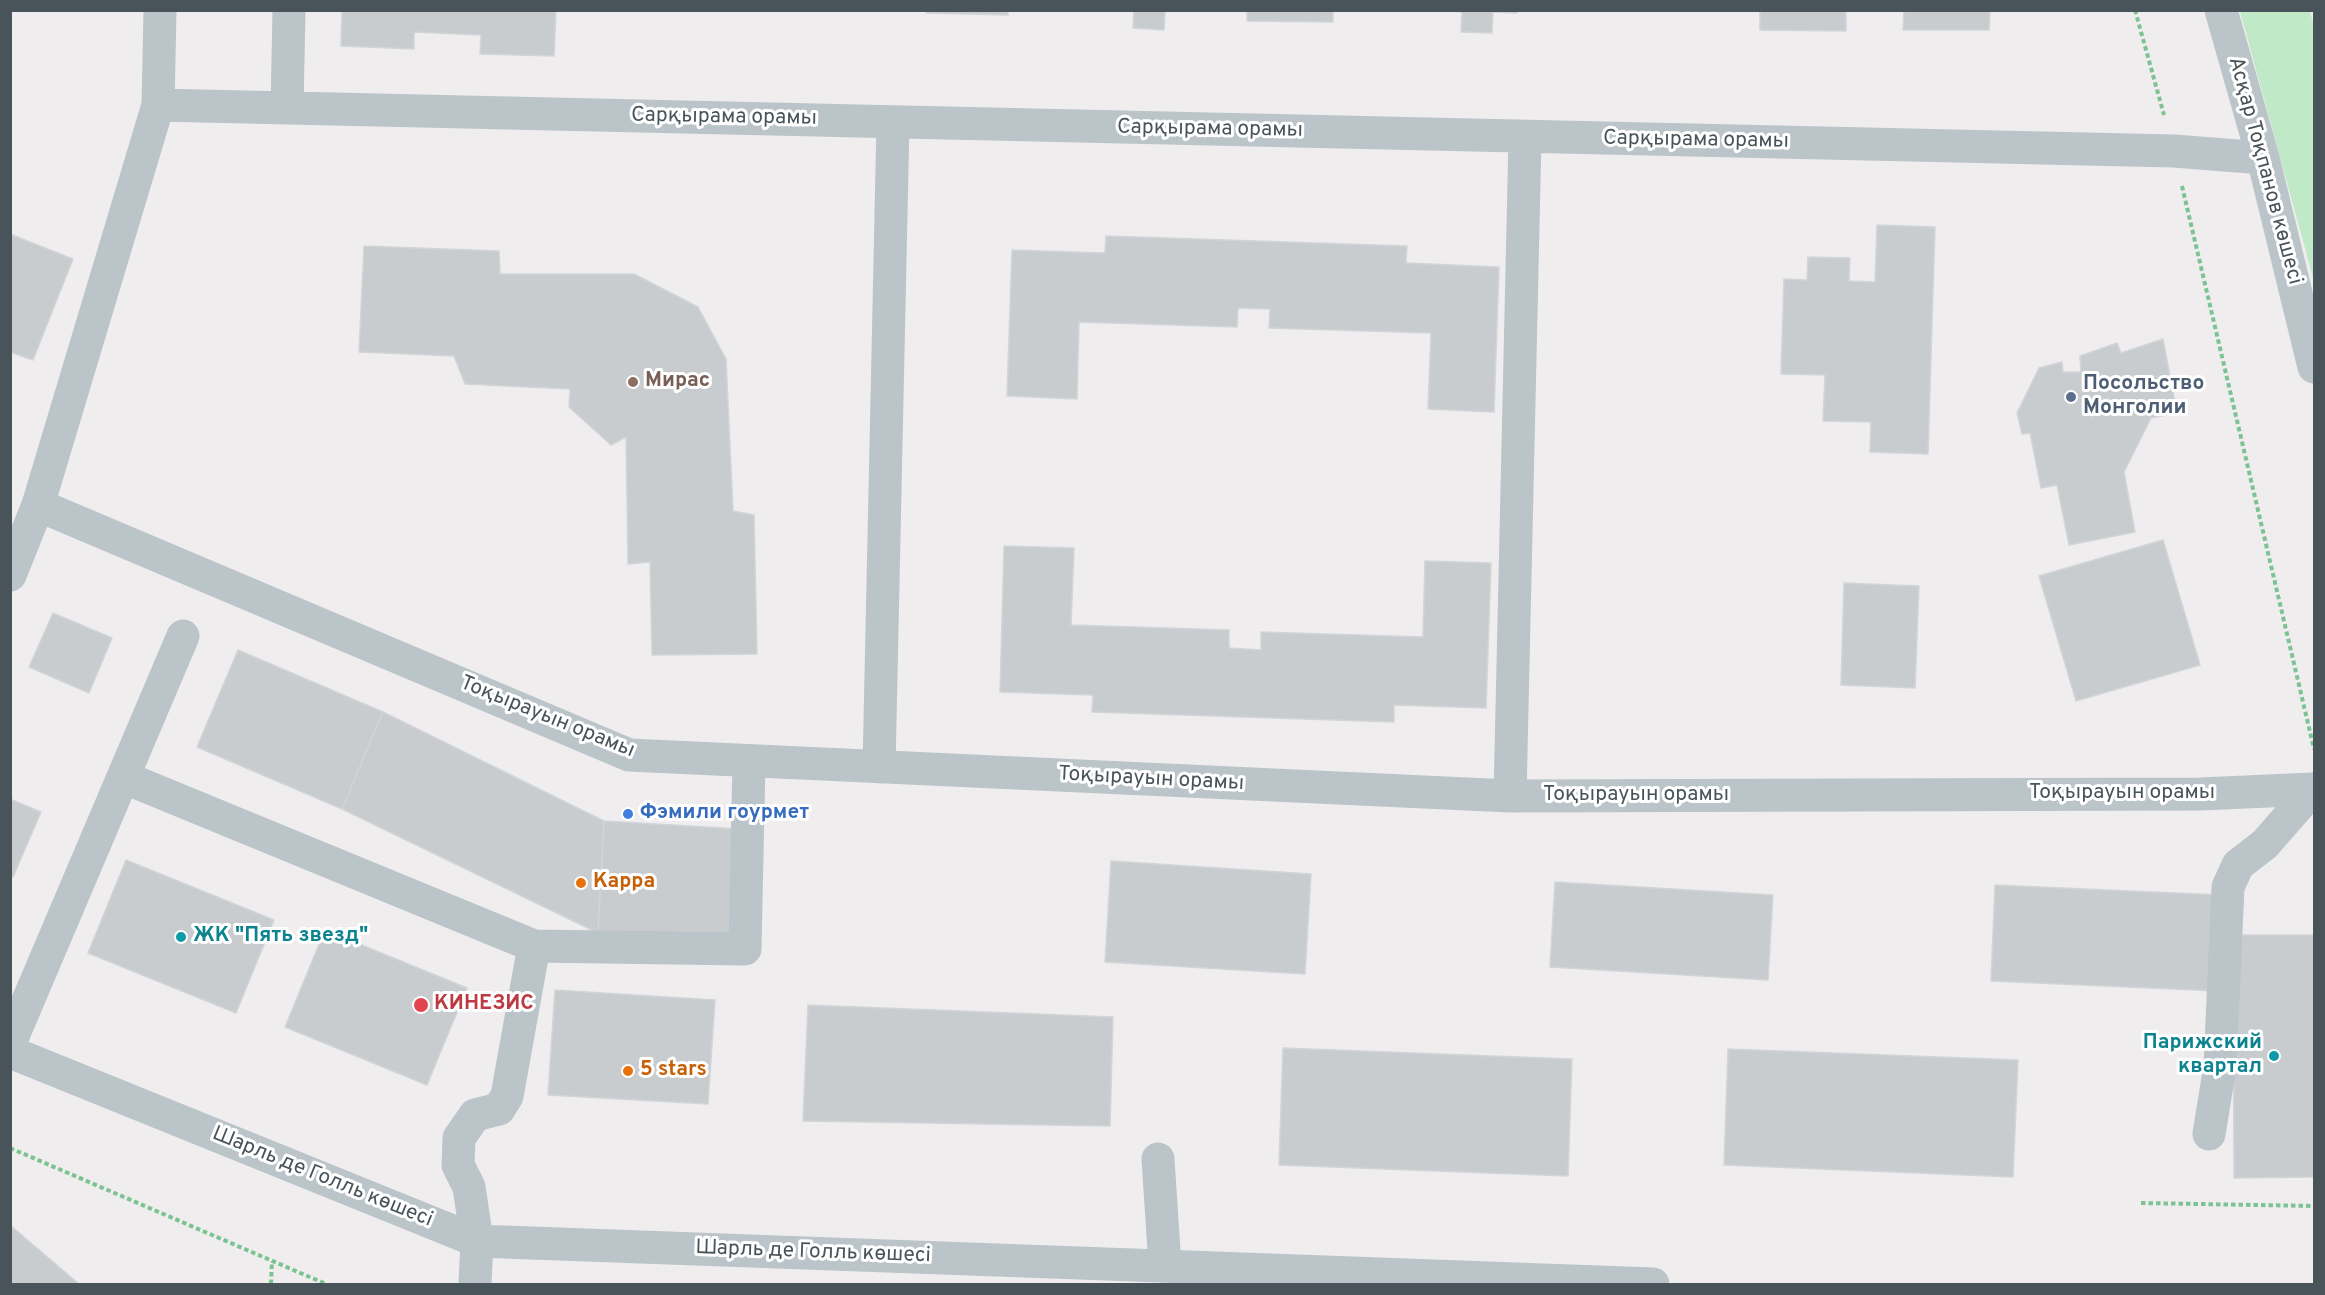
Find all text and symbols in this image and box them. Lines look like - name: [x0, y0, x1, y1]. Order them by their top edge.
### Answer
- street label: Асқар Тоқпанов көшесі: [2221, 54, 2307, 288]
- street label: Сарқырама орамы: [631, 104, 817, 132]
- street label: Сарқырама орамы: [1117, 116, 1303, 144]
- street label: Сарқырама орамы: [1603, 127, 1789, 155]
- place label: Мирас: [645, 369, 710, 395]
- place label: Посольство Монголии: [2083, 372, 2204, 422]
- marker: Мирас: [626, 375, 640, 389]
- marker: Посольство Монголии: [2064, 390, 2078, 404]
- street label: Тоқырауын орамы: [456, 671, 638, 765]
- street label: Тоқырауын орамы: [1057, 763, 1245, 797]
- street label: Тоқырауын орамы: [2029, 781, 2215, 807]
- street label: Тоқырауын орамы: [1543, 783, 1729, 809]
- place label: Фэмили гоурмет: [640, 801, 809, 827]
- marker: Фэмили гоурмет: [621, 807, 635, 821]
- place label: Карра: [593, 870, 655, 896]
- marker: Карра: [574, 876, 588, 890]
- place label: ЖК "Пять звезд": [193, 924, 368, 950]
- marker: ЖК "Пять звезд": [174, 930, 188, 944]
- place label: КИНЕЗИС: [434, 992, 534, 1018]
- marker: КИНЕЗИС: [412, 996, 430, 1014]
- place label: Парижский квартал: [2143, 1031, 2262, 1081]
- marker: Парижский квартал: [2267, 1049, 2281, 1063]
- place label: 5 stars: [640, 1058, 707, 1084]
- marker: 5 stars: [621, 1064, 635, 1078]
- street label: Шарль де Голль көшесі: [208, 1122, 436, 1234]
- street label: Шарль де Голль көшесі: [695, 1236, 931, 1270]

